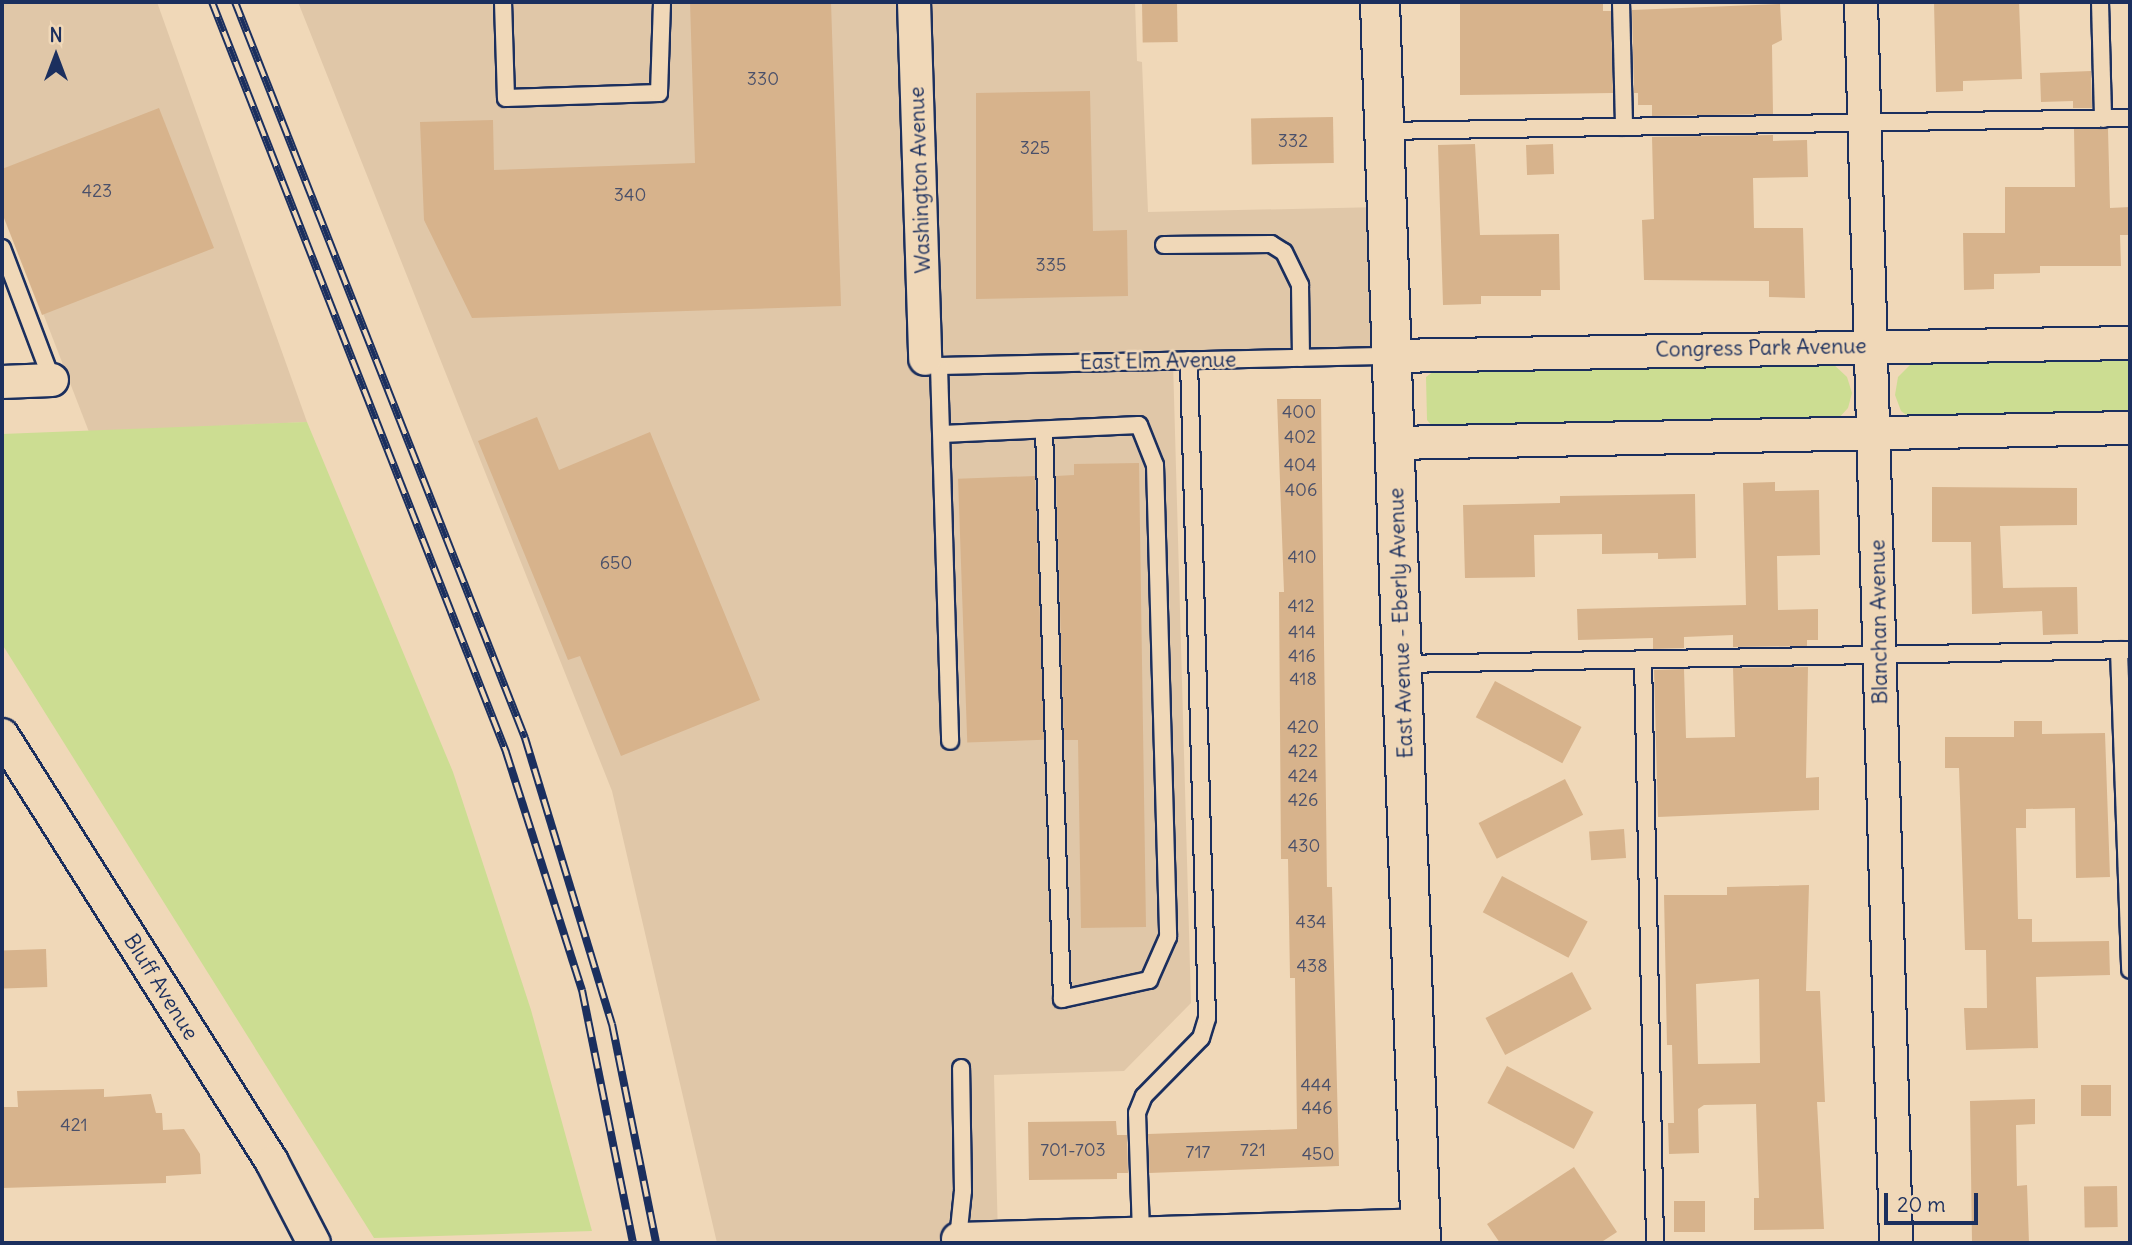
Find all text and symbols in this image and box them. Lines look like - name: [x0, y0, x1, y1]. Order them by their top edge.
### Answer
- north arrow: [21, 21, 91, 91]
- text: N: [49, 23, 63, 47]
- house number: 330: [747, 68, 779, 90]
- street label: Washington Avenue: [904, 86, 936, 274]
- house number: 332: [1278, 130, 1308, 152]
- house number: 325: [1020, 137, 1050, 159]
- house number: 423: [82, 180, 112, 202]
- house number: 340: [614, 184, 646, 206]
- house number: 335: [1036, 254, 1066, 276]
- street label: Congress Park Avenue: [1655, 334, 1867, 362]
- street label: East Elm Avenue: [1080, 347, 1236, 375]
- house number: 400: [1282, 401, 1316, 423]
- house number: 402: [1284, 426, 1316, 448]
- house number: 404: [1284, 454, 1316, 476]
- house number: 406: [1285, 479, 1317, 501]
- street label: East Avenue - Eberly Avenue: [1384, 487, 1418, 759]
- street label: Blanchan Avenue: [1865, 539, 1893, 705]
- house number: 410: [1287, 546, 1317, 568]
- house number: 650: [600, 552, 632, 574]
- house number: 412: [1287, 595, 1315, 617]
- house number: 414: [1288, 621, 1316, 643]
- house number: 416: [1288, 645, 1316, 667]
- house number: 418: [1289, 668, 1317, 690]
- house number: 420: [1287, 716, 1319, 738]
- house number: 422: [1288, 740, 1318, 762]
- house number: 424: [1288, 765, 1318, 787]
- house number: 426: [1288, 789, 1318, 811]
- house number: 430: [1288, 835, 1320, 857]
- house number: 434: [1295, 911, 1327, 933]
- street label: Bluff Avenue: [119, 930, 203, 1044]
- house number: 438: [1297, 955, 1327, 977]
- house number: 444: [1300, 1074, 1332, 1096]
- house number: 446: [1301, 1097, 1333, 1119]
- house number: 421: [60, 1114, 88, 1136]
- house number: 701-703: [1040, 1139, 1106, 1161]
- house number: 721: [1240, 1139, 1266, 1161]
- house number: 717: [1186, 1141, 1210, 1163]
- house number: 450: [1302, 1143, 1334, 1165]
- scale bar: [1887, 1178, 1982, 1222]
- text: 20 m: [1897, 1191, 1946, 1218]

